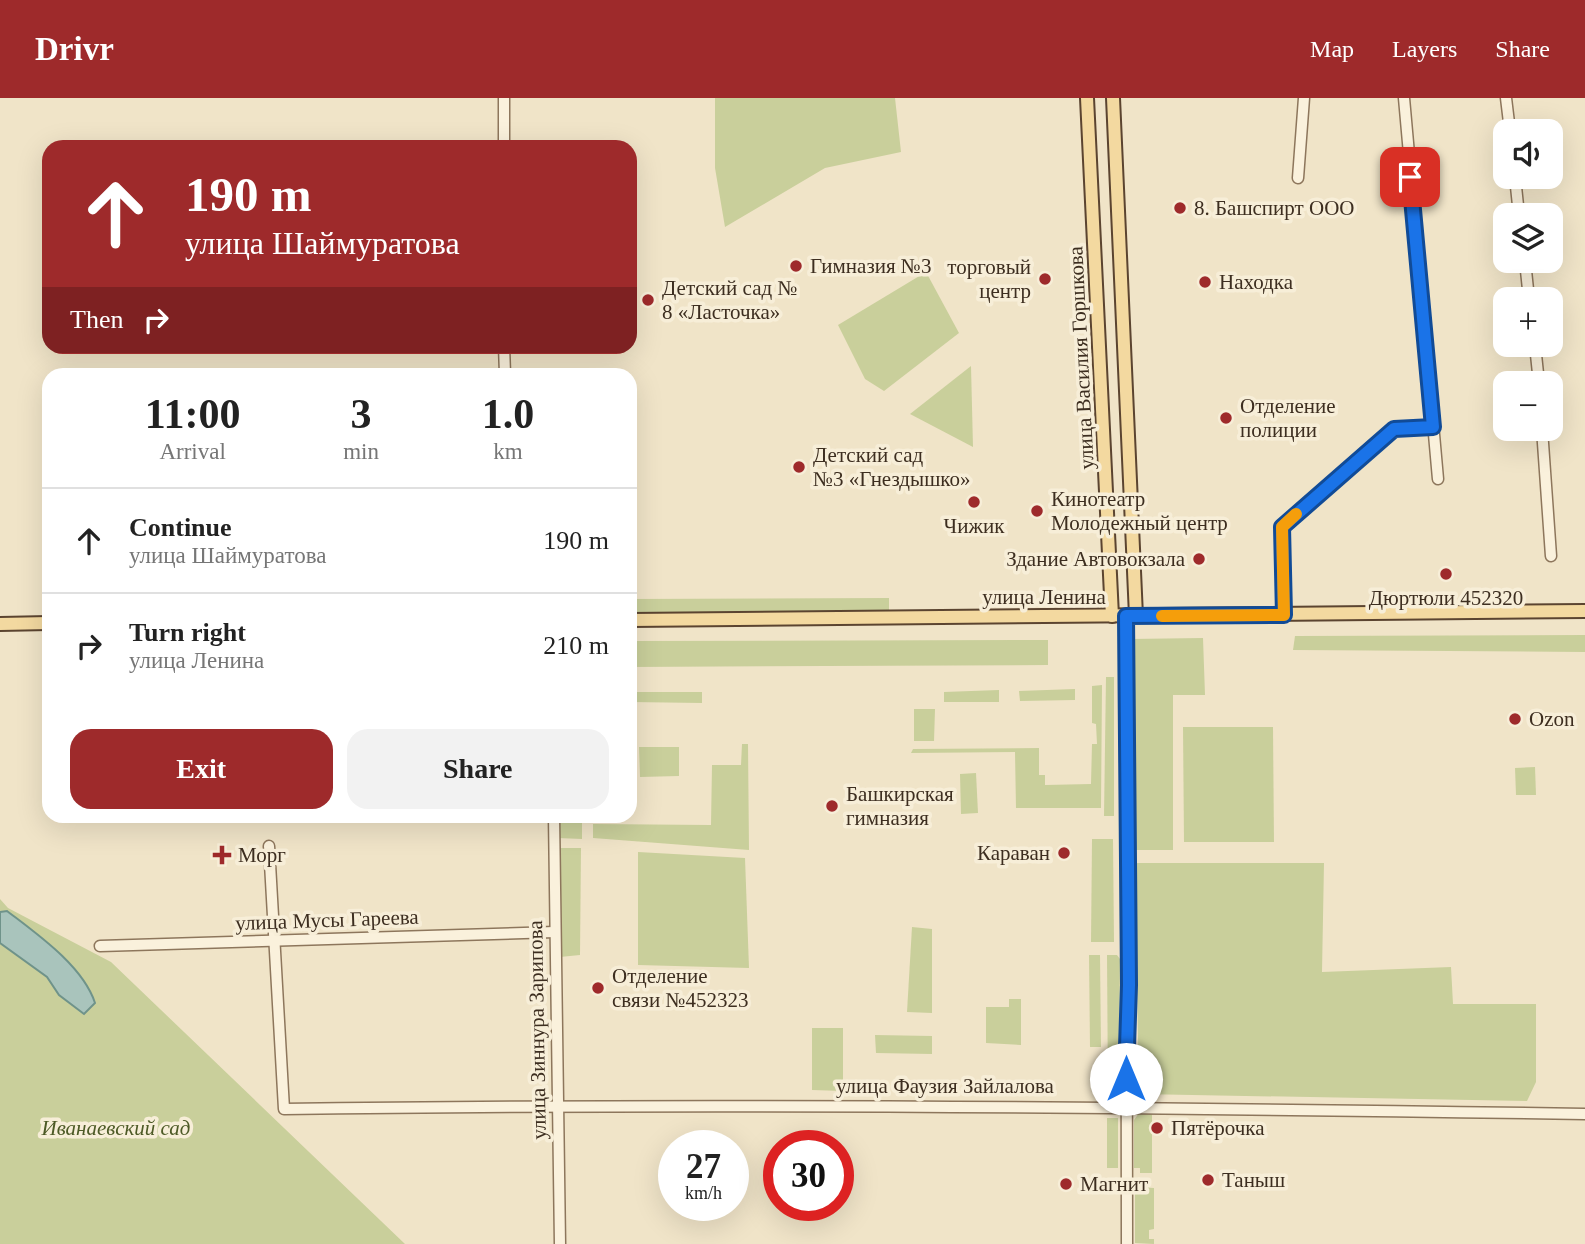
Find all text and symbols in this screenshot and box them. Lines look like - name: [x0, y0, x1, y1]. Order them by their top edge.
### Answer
- text: Drivr: [35, 31, 114, 67]
- text: Map: [1310, 36, 1354, 62]
- text: Layers: [1392, 36, 1457, 62]
- text: Share: [1495, 36, 1550, 62]
- map controls: [1493, 119, 1563, 441]
- button: sound: [1493, 119, 1563, 189]
- pin: [1380, 147, 1440, 207]
- icon: arrive: [1391, 158, 1429, 196]
- text: 190 m: [185, 167, 312, 222]
- icon: ahead: [70, 168, 161, 259]
- place label: 8. Башспирт ООО: [1194, 196, 1355, 220]
- marker: 8. Башспирт ООО: [1172, 200, 1188, 216]
- button: layers: [1493, 203, 1563, 273]
- text: улица Шаймуратова: [185, 225, 460, 261]
- street label: улица Василия Горшкова: [1063, 245, 1099, 470]
- place label: Гимназия №3: [810, 254, 931, 278]
- place label: торговый центр: [947, 255, 1031, 303]
- marker: Гимназия №3: [788, 258, 804, 274]
- place label: Находка: [1219, 270, 1294, 294]
- marker: торговый центр: [1037, 271, 1053, 287]
- marker: Находка: [1197, 274, 1213, 290]
- place label: Детский сад № 8 «Ласточка»: [662, 276, 797, 324]
- button: +: [1493, 287, 1563, 357]
- marker: Детский сад № 8 «Ласточка»: [640, 292, 656, 308]
- icon: right: [137, 301, 175, 339]
- text: Then: [70, 305, 123, 334]
- button: −: [1493, 371, 1563, 441]
- text: 11:00: [145, 391, 240, 437]
- text: 3: [351, 391, 372, 437]
- text: 1.0: [482, 391, 534, 437]
- place label: Отделение полиции: [1240, 394, 1336, 442]
- marker: Отделение полиции: [1218, 410, 1234, 426]
- text: Arrival: [159, 439, 226, 464]
- text: min: [343, 439, 379, 464]
- text: km: [493, 439, 523, 464]
- place label: Детский сад №3 «Гнездышко»: [813, 443, 970, 491]
- marker: Детский сад №3 «Гнездышко»: [791, 459, 807, 475]
- place label: Кинотеатр Молодежный центр: [1051, 487, 1228, 535]
- marker: Чижик: [966, 494, 982, 510]
- marker: Кинотеатр Молодежный центр: [1029, 503, 1045, 519]
- text: Continue: [129, 513, 232, 542]
- place label: Чижик: [944, 514, 1005, 538]
- icon: ahead: [70, 522, 108, 560]
- text: 190 m: [543, 526, 609, 555]
- text: улица Шаймуратова: [129, 543, 326, 568]
- place label: Здание Автовокзала: [1006, 547, 1186, 571]
- marker: Здание Автовокзала: [1191, 551, 1207, 567]
- marker: Дюртюли 452320: [1438, 566, 1454, 582]
- street label: улица Ленина: [982, 585, 1106, 609]
- place label: Дюртюли 452320: [1369, 586, 1523, 610]
- text: Turn right: [129, 618, 246, 647]
- icon: right: [70, 627, 108, 665]
- text: 210 m: [543, 631, 609, 660]
- text: улица Ленина: [129, 648, 264, 673]
- place label: Ozon: [1529, 707, 1575, 731]
- marker: Ozon: [1507, 711, 1523, 727]
- button: Exit: [70, 729, 333, 809]
- button: Share: [347, 729, 609, 809]
- place label: Башкирская гимназия: [846, 782, 954, 830]
- marker: Башкирская гимназия: [824, 798, 840, 814]
- place label: Караван: [977, 841, 1050, 865]
- place label: Морг: [238, 843, 286, 867]
- marker: Морг: [212, 845, 232, 865]
- marker: Караван: [1056, 845, 1072, 861]
- street label: улица Мусы Гареева: [235, 905, 420, 935]
- street label: улица Зиннура Зарипова: [523, 920, 551, 1140]
- place label: Отделение связи №452323: [612, 964, 748, 1012]
- marker: Отделение связи №452323: [590, 980, 606, 996]
- position arrow: [1089, 1042, 1163, 1116]
- street label: улица Фаузия Зайлалова: [836, 1074, 1055, 1098]
- park label: Иванаевский сад: [40, 1116, 191, 1140]
- place label: Пятёрочка: [1171, 1116, 1265, 1140]
- marker: Пятёрочка: [1149, 1120, 1165, 1136]
- speed limit sign: 30: [763, 1130, 854, 1221]
- text: 27: [686, 1147, 721, 1186]
- place label: Таныш: [1222, 1168, 1285, 1192]
- place label: Магнит: [1080, 1172, 1148, 1196]
- marker: Таныш: [1200, 1172, 1216, 1188]
- marker: Магнит: [1058, 1176, 1074, 1192]
- text: km/h: [685, 1183, 722, 1203]

